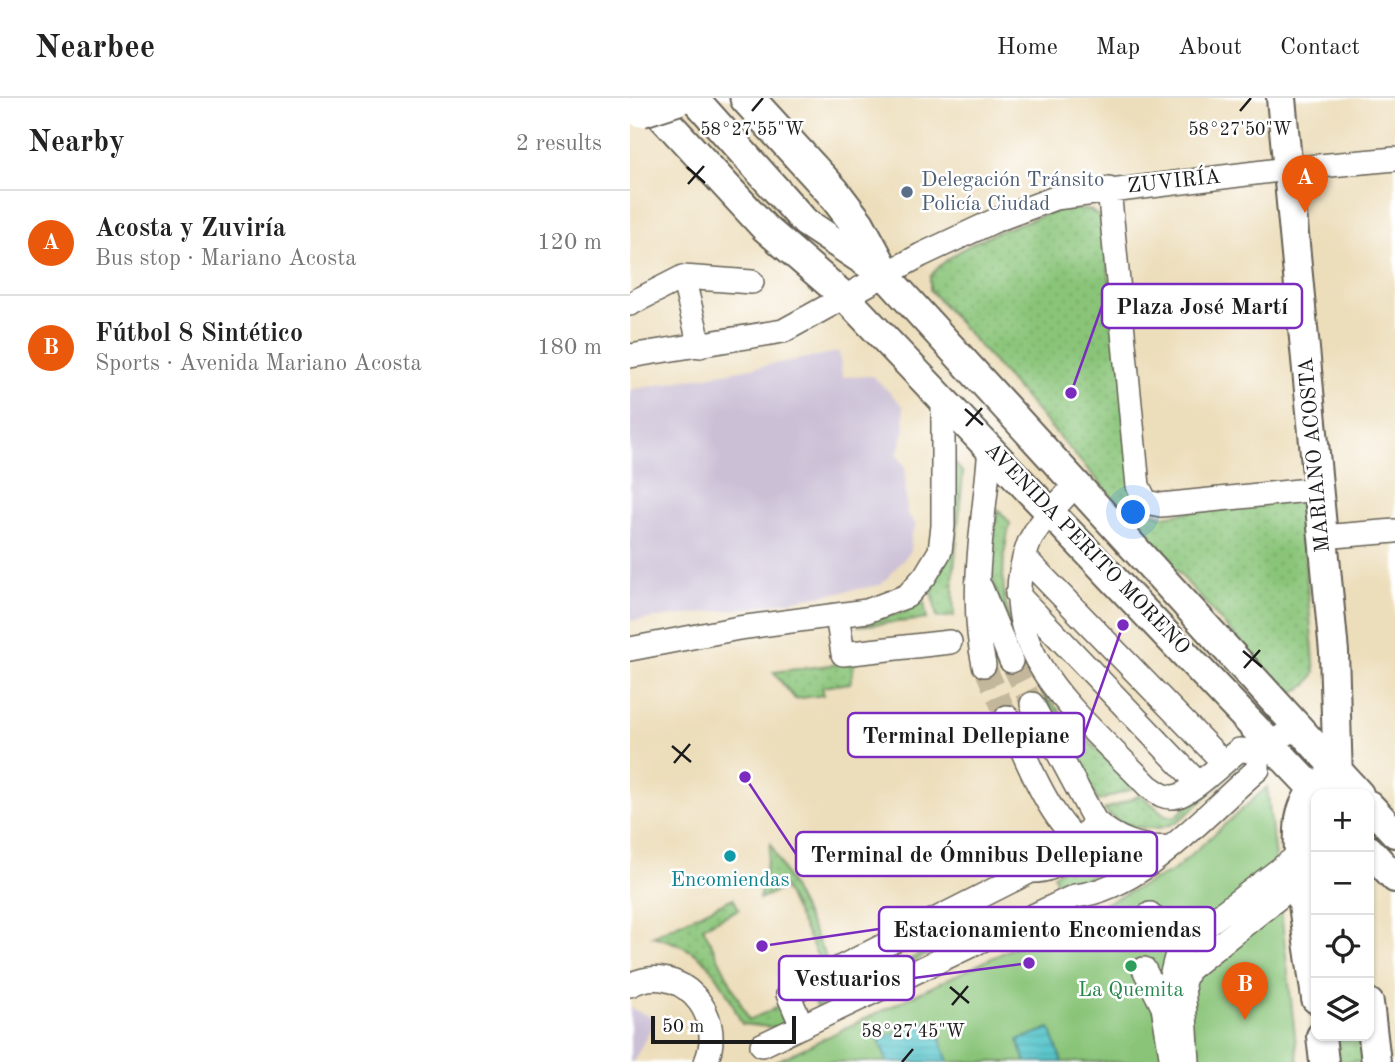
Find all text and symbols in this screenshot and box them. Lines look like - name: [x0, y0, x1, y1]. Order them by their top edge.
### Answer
- text: Nearbee: [35, 32, 155, 65]
- text: Home: [997, 36, 1058, 60]
- text: Map: [1096, 36, 1140, 60]
- text: About: [1178, 36, 1242, 60]
- text: Contact: [1280, 36, 1360, 60]
- text: 58°27'55"W: [700, 121, 804, 139]
- text: 58°27'50"W: [1188, 121, 1292, 139]
- text: Nearby: [28, 128, 125, 158]
- text: 2 results: [516, 132, 602, 155]
- pin: A: [1282, 155, 1328, 213]
- street label: ZUVIRÍA: [1126, 163, 1222, 197]
- place label: Delegación Tránsito Policía Ciudad: [921, 170, 1104, 215]
- marker: Delegación Tránsito Policía Ciudad: [899, 184, 915, 200]
- text: Acosta y Zuviría: [95, 216, 286, 242]
- text: A: [42, 231, 60, 254]
- text: 120 m: [537, 231, 602, 254]
- text: Bus stop · Mariano Acosta: [95, 247, 357, 270]
- callout: Plaza José Martí: [1102, 284, 1302, 328]
- text: Plaza José Martí: [1116, 296, 1288, 319]
- text: Fútbol 8 Sintético: [95, 321, 303, 347]
- text: B: [43, 336, 59, 359]
- text: 180 m: [537, 336, 602, 359]
- text: Sports · Avenida Mariano Acosta: [95, 352, 422, 375]
- street label: MARIANO ACOSTA: [1296, 356, 1334, 554]
- street label: AVENIDA PERITO MORENO: [980, 439, 1194, 659]
- your location: [1116, 495, 1150, 529]
- callout: Terminal Dellepiane: [848, 713, 1084, 757]
- text: Terminal Dellepiane: [862, 725, 1070, 748]
- map controls: [1311, 789, 1374, 1041]
- button: +: [1311, 789, 1374, 852]
- callout: Terminal de Ómnibus Dellepiane: [796, 832, 1157, 876]
- text: Terminal de Ómnibus Dellepiane: [811, 840, 1143, 867]
- marker: Encomiendas: [722, 848, 738, 864]
- button: −: [1311, 852, 1374, 915]
- place label: Encomiendas: [670, 870, 790, 891]
- callout: Estacionamiento Encomiendas: [879, 907, 1215, 951]
- button: locate: [1311, 915, 1374, 978]
- text: Estacionamiento Encomiendas: [893, 919, 1201, 942]
- callout: Vestuarios: [779, 956, 914, 1000]
- marker: La Quemita: [1123, 958, 1139, 974]
- pin: B: [1222, 962, 1268, 1020]
- text: Vestuarios: [793, 968, 901, 991]
- button: layers: [1311, 978, 1374, 1041]
- place label: La Quemita: [1078, 980, 1184, 1001]
- scale bar: [651, 1013, 796, 1045]
- text: 50 m: [662, 1018, 704, 1037]
- text: 58°27'45"W: [861, 1023, 965, 1041]

